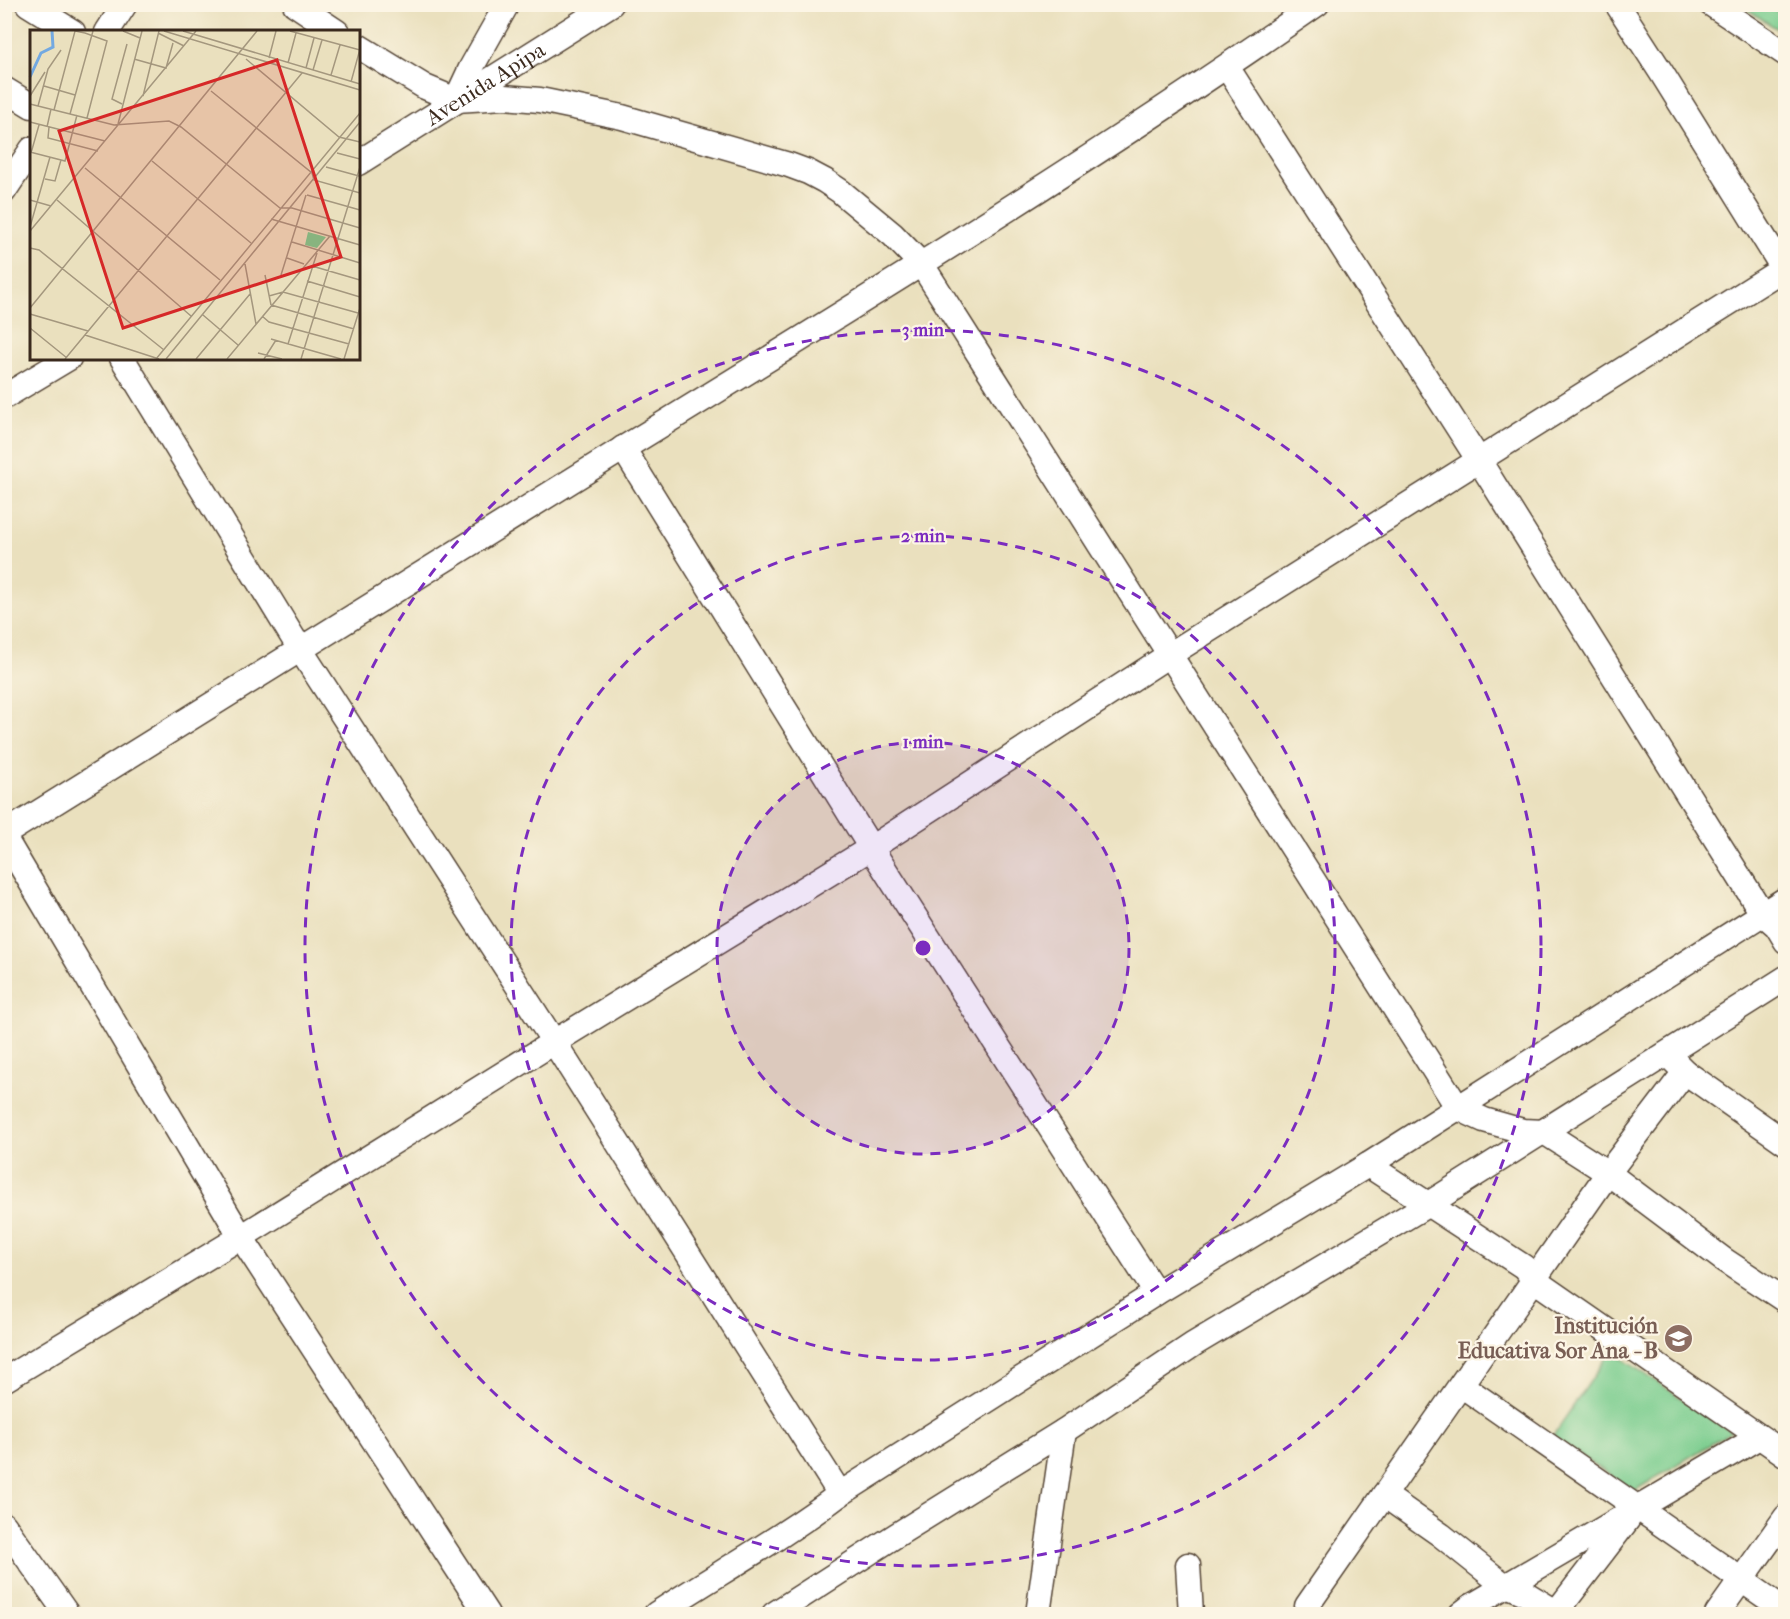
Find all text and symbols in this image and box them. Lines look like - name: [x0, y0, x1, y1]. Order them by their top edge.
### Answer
- inset map: [30, 30, 360, 360]
- street label: Avenida Apipa: [420, 36, 551, 132]
- text: 3 min: [902, 320, 945, 341]
- text: 2 min: [901, 526, 945, 547]
- text: 1 min: [902, 732, 944, 753]
- centre of rings: [913, 938, 933, 958]
- place label: Institución Educativa Sor Ana - B: [1458, 1313, 1658, 1364]
- school or university icon: Institución Educativa Sor Ana - B: [1663, 1322, 1695, 1354]

